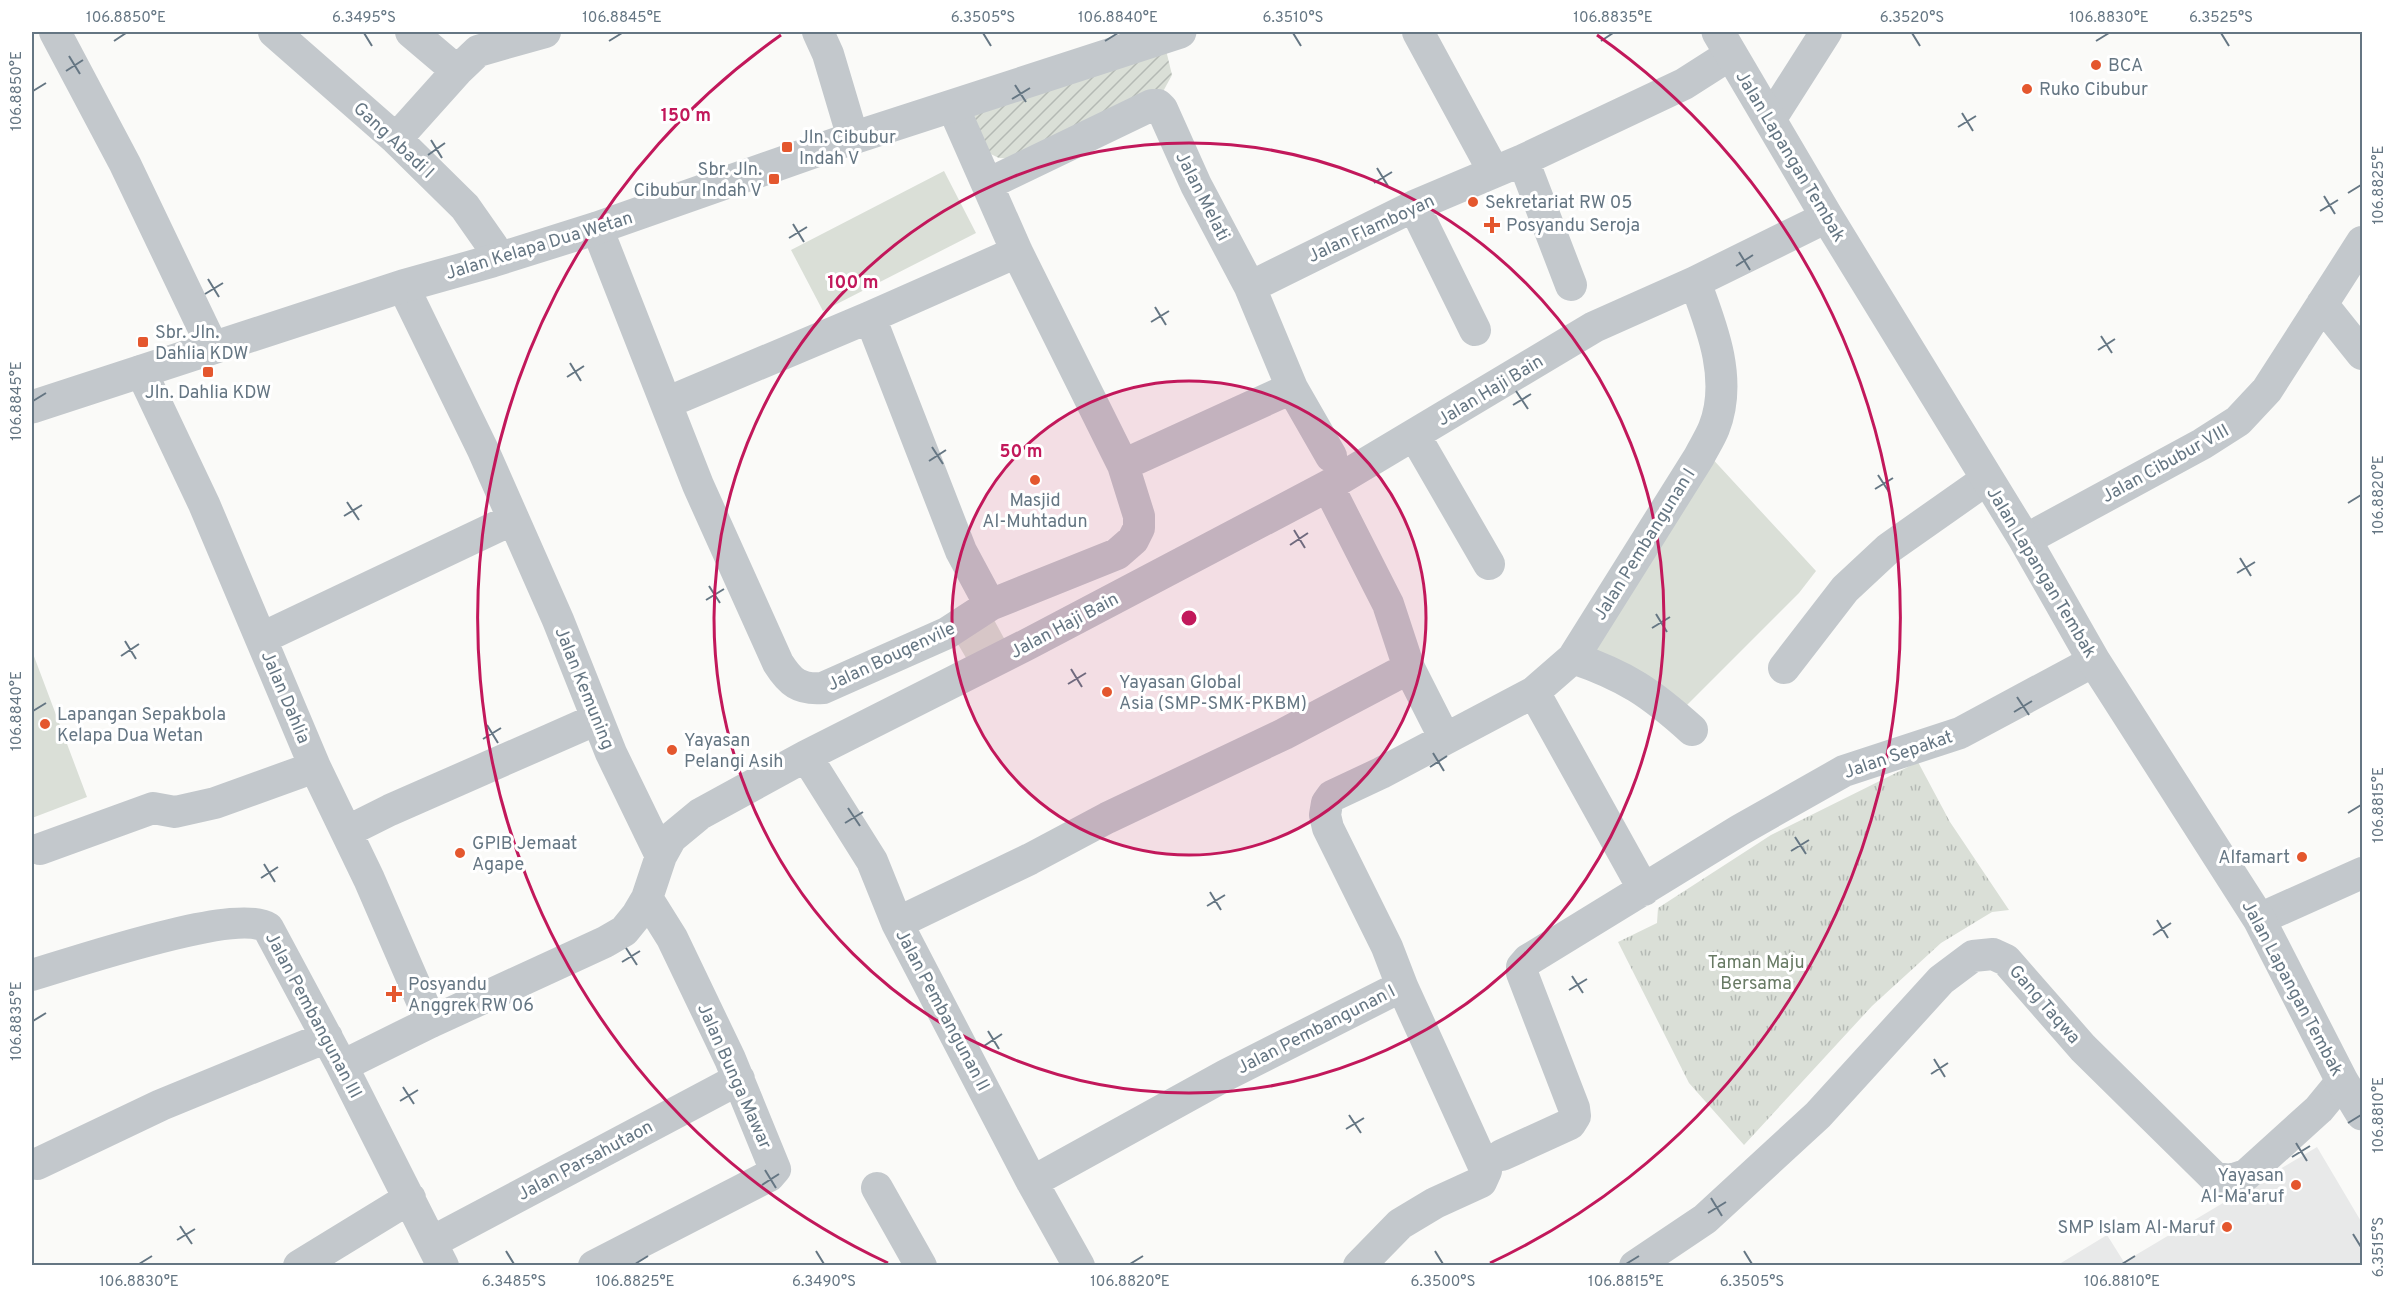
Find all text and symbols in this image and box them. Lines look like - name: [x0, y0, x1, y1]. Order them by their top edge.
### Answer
- text: 106.8850°E: [86, 9, 166, 28]
- text: 6.3495°S: [332, 9, 396, 28]
- text: 106.8845°E: [582, 9, 662, 28]
- text: 6.3505°S: [951, 9, 1015, 28]
- text: 106.8840°E: [1078, 9, 1158, 28]
- text: 6.3510°S: [1262, 9, 1324, 28]
- text: 106.8835°E: [1573, 9, 1653, 28]
- text: 6.3520°S: [1880, 9, 1944, 28]
- text: 106.8830°E: [2069, 9, 2149, 28]
- text: 6.3525°S: [2189, 9, 2253, 28]
- text: 106.8850°E: [8, 51, 27, 131]
- place label: BCA: [2108, 55, 2143, 78]
- marker: BCA: [2089, 58, 2103, 72]
- street label: Jalan Lapangan Tembak: [1730, 67, 1850, 246]
- place label: Ruko Cibubur: [2039, 79, 2148, 102]
- marker: Ruko Cibubur: [2020, 82, 2034, 96]
- street label: Gang Abadi I: [348, 98, 438, 184]
- text: 150 m: [661, 105, 711, 128]
- place label: Jln. Cibubur Indah V: [799, 127, 896, 171]
- marker: Jln. Cibubur Indah V: [780, 140, 794, 154]
- text: 106.8825°E: [2370, 145, 2389, 225]
- street label: Jalan Melati: [1169, 148, 1234, 245]
- place label: Sbr. Jln. Cibubur Indah V: [633, 159, 762, 203]
- marker: Sbr. Jln. Cibubur Indah V: [767, 172, 781, 186]
- street label: Jalan Flamboyan: [1305, 190, 1439, 269]
- place label: Sekretariat RW 05: [1485, 192, 1632, 215]
- marker: Sekretariat RW 05: [1466, 195, 1480, 209]
- street label: Jalan Kelapa Dua Wetan: [443, 207, 636, 286]
- place label: Posyandu Seroja: [1506, 215, 1640, 238]
- marker: Posyandu Seroja: [1483, 216, 1501, 234]
- text: 100 m: [827, 272, 879, 295]
- place label: Sbr. Jln. Dahlia KDW: [155, 322, 248, 366]
- marker: Sbr. Jln. Dahlia KDW: [136, 335, 150, 349]
- street label: Jalan Haji Bain: [1434, 351, 1548, 432]
- text: 106.8845°E: [8, 361, 27, 441]
- marker: Jln. Dahlia KDW: [201, 365, 215, 379]
- place label: Jln. Dahlia KDW: [145, 382, 271, 405]
- street label: Jalan Cibubur VIII: [2098, 420, 2234, 509]
- text: 50 m: [999, 441, 1043, 464]
- text: 106.8820°E: [2370, 455, 2389, 535]
- street label: Jalan Pembangunan I: [1589, 465, 1701, 625]
- marker: Masjid Al-Muhtadun: [1028, 473, 1042, 487]
- street label: Jalan Lapangan Tembak: [1981, 483, 2101, 662]
- place label: Masjid Al-Muhtadun: [982, 490, 1088, 534]
- street label: Jalan Haji Bain: [1006, 588, 1123, 665]
- centre of rings: [1179, 608, 1199, 628]
- street label: Jalan Bougenvile: [824, 618, 959, 697]
- street label: Jalan Kemuning: [549, 624, 619, 753]
- street label: Jalan Dahlia: [255, 648, 314, 747]
- text: 106.8840°E: [8, 671, 27, 751]
- place label: Yayasan Global Asia (SMP-SMK-PKBM): [1119, 672, 1307, 716]
- marker: Yayasan Global Asia (SMP-SMK-PKBM): [1100, 685, 1114, 699]
- place label: Lapangan Sepakbola Kelapa Dua Wetan: [57, 704, 226, 748]
- marker: Lapangan Sepakbola Kelapa Dua Wetan: [38, 717, 52, 731]
- street label: Jalan Sepakat: [1841, 726, 1956, 785]
- place label: Yayasan Pelangi Asih: [684, 730, 783, 774]
- marker: Yayasan Pelangi Asih: [665, 743, 679, 757]
- text: 106.8815°E: [2370, 767, 2389, 843]
- place label: GPIB Jemaat Agape: [472, 833, 577, 877]
- marker: GPIB Jemaat Agape: [453, 846, 467, 860]
- place label: Alfamart: [2218, 847, 2290, 870]
- marker: Alfamart: [2295, 850, 2309, 864]
- street label: Jalan Lapangan Tembak: [2236, 897, 2348, 1080]
- street label: Jalan Pembangunan II: [889, 926, 994, 1096]
- street label: Jalan Pembangunan III: [259, 929, 366, 1103]
- park label: Taman Maju Bersama: [1707, 952, 1805, 996]
- street label: Gang Taqwa: [2003, 961, 2085, 1049]
- place label: Posyandu Anggrek RW 06: [408, 974, 534, 1018]
- street label: Jalan Pembangunan I: [1234, 980, 1400, 1080]
- text: 106.8835°E: [8, 981, 27, 1061]
- marker: Posyandu Anggrek RW 06: [385, 985, 403, 1003]
- street label: Jalan Bunga Mawar: [691, 1000, 776, 1153]
- text: 106.8810°E: [2370, 1077, 2389, 1153]
- street label: Jalan Parsahutaon: [514, 1116, 657, 1207]
- place label: Yayasan Al-Ma'aruf: [2200, 1165, 2284, 1209]
- marker: Yayasan Al-Ma'aruf: [2289, 1178, 2303, 1192]
- place label: SMP Islam Al-Maruf: [2057, 1217, 2215, 1240]
- text: 6.3515°S: [2370, 1217, 2389, 1277]
- marker: SMP Islam Al-Maruf: [2220, 1220, 2234, 1234]
- text: 106.8830°E: [99, 1273, 179, 1292]
- text: 6.3485°S: [482, 1273, 546, 1292]
- text: 106.8825°E: [595, 1273, 675, 1292]
- text: 6.3490°S: [792, 1273, 856, 1292]
- text: 106.8820°E: [1090, 1273, 1170, 1292]
- text: 6.3500°S: [1411, 1273, 1475, 1292]
- text: 106.8815°E: [1588, 1273, 1664, 1292]
- text: 6.3505°S: [1720, 1273, 1784, 1292]
- text: 106.8810°E: [2084, 1273, 2160, 1292]

